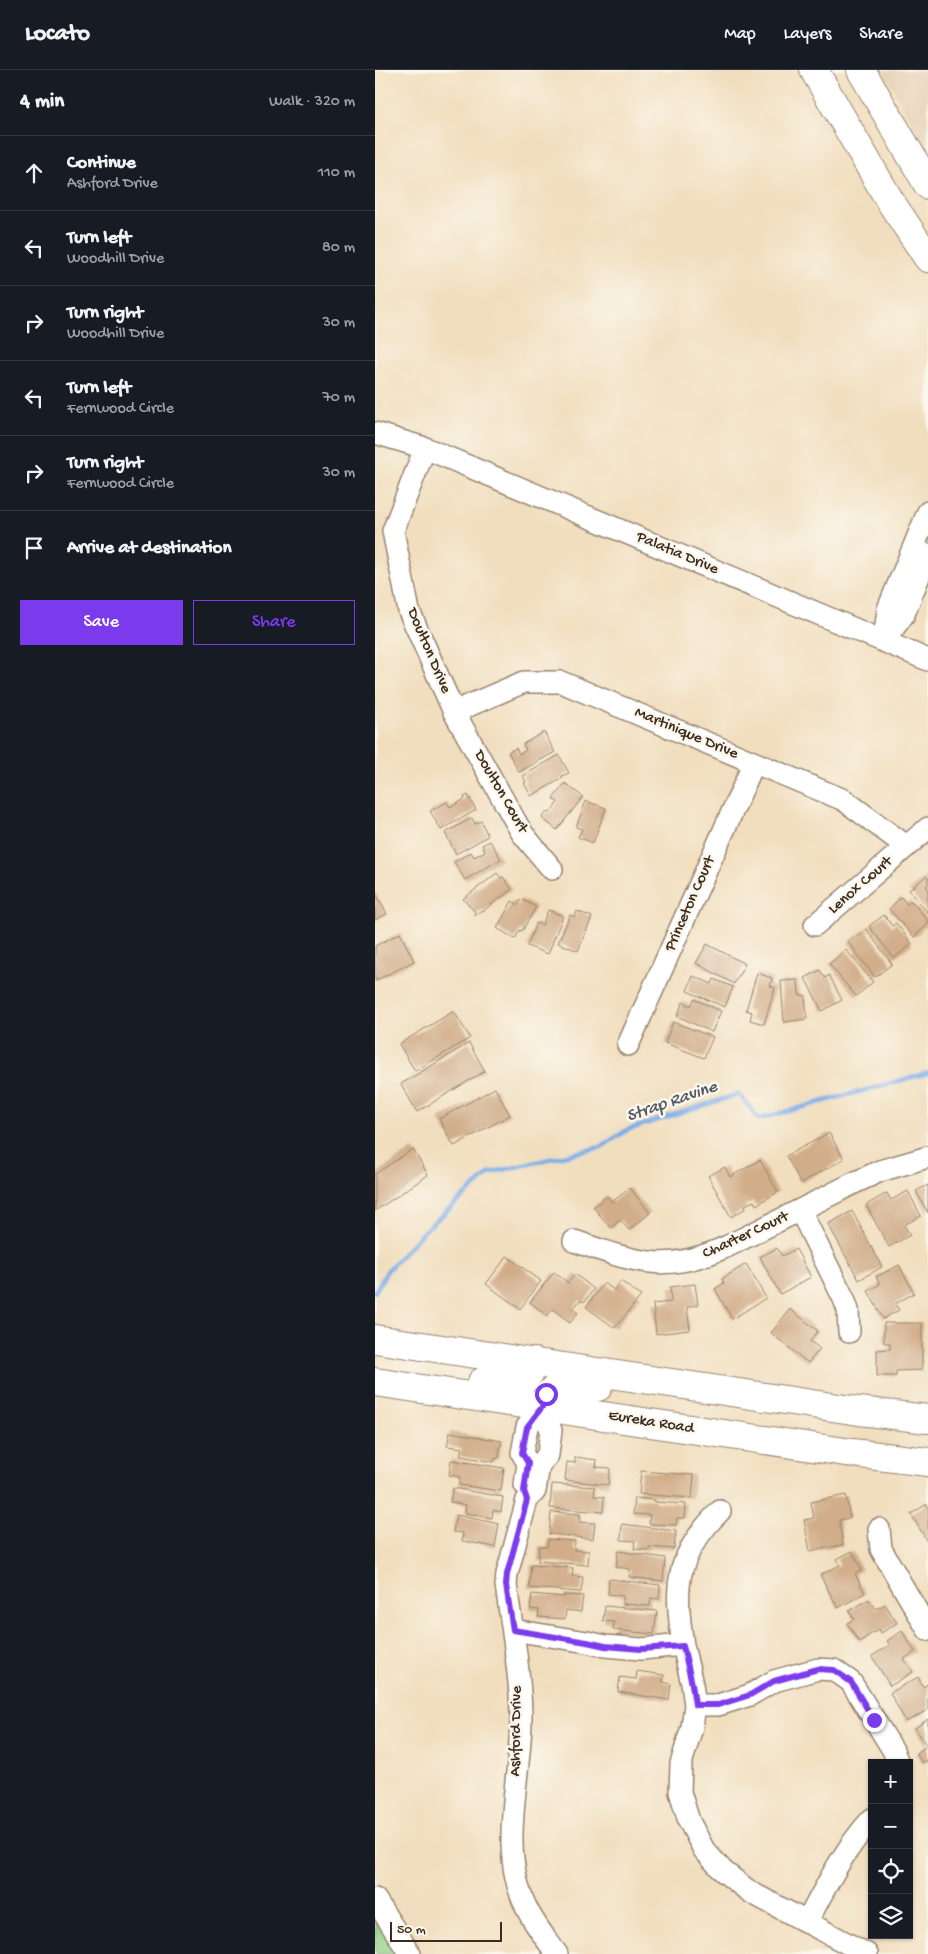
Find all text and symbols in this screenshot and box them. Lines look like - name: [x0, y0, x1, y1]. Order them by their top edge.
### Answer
- text: Locato: [25, 20, 90, 49]
- text: Map: [724, 24, 756, 45]
- text: Layers: [784, 24, 831, 45]
- text: Share: [859, 24, 903, 45]
- text: 4 min: [20, 90, 64, 115]
- text: Walk · 320 m: [269, 93, 355, 112]
- text: Continue: [67, 152, 136, 175]
- icon: ahead: [20, 159, 48, 187]
- text: 110 m: [318, 164, 355, 183]
- text: Ashford Drive: [67, 175, 158, 194]
- text: Turn left: [67, 227, 131, 250]
- icon: left: [20, 234, 48, 262]
- text: 80 m: [322, 239, 355, 258]
- text: Woodhill Drive: [67, 250, 164, 269]
- text: Turn right: [67, 302, 143, 325]
- icon: right: [20, 309, 48, 337]
- text: 30 m: [322, 314, 355, 333]
- text: Woodhill Drive: [67, 325, 164, 344]
- text: Turn left: [67, 377, 131, 400]
- icon: left: [20, 384, 48, 412]
- text: 70 m: [322, 389, 355, 408]
- text: Fernwood Circle: [67, 400, 174, 419]
- text: Turn right: [67, 452, 143, 475]
- icon: right: [20, 459, 48, 487]
- text: 30 m: [322, 464, 355, 483]
- text: Fernwood Circle: [67, 475, 174, 494]
- street label: Palatia Drive: [632, 528, 722, 580]
- icon: arrive: [20, 534, 48, 562]
- text: Arrive at destination: [67, 537, 231, 560]
- button: Save: [20, 600, 183, 645]
- button: Share: [193, 600, 355, 645]
- street label: Doulton Drive: [401, 605, 455, 697]
- street label: Martinique Drive: [631, 704, 741, 765]
- street label: Doulton Court: [468, 746, 532, 838]
- street label: Princeton Court: [661, 852, 721, 955]
- street label: Lenox Court: [825, 852, 898, 919]
- water label: Strap Ravine: [624, 1076, 721, 1127]
- street label: Charter Court: [700, 1207, 793, 1264]
- route start: [535, 1383, 558, 1406]
- street label: Eureka Road: [607, 1407, 697, 1439]
- street label: Ashford Drive: [507, 1685, 527, 1777]
- route end: [863, 1709, 886, 1732]
- map controls: [868, 1759, 913, 1939]
- button: +: [868, 1759, 913, 1804]
- button: −: [868, 1804, 913, 1849]
- button: locate: [868, 1849, 913, 1894]
- button: layers: [868, 1894, 913, 1939]
- scale bar: [390, 1919, 503, 1942]
- text: 50 m: [397, 1922, 426, 1939]

